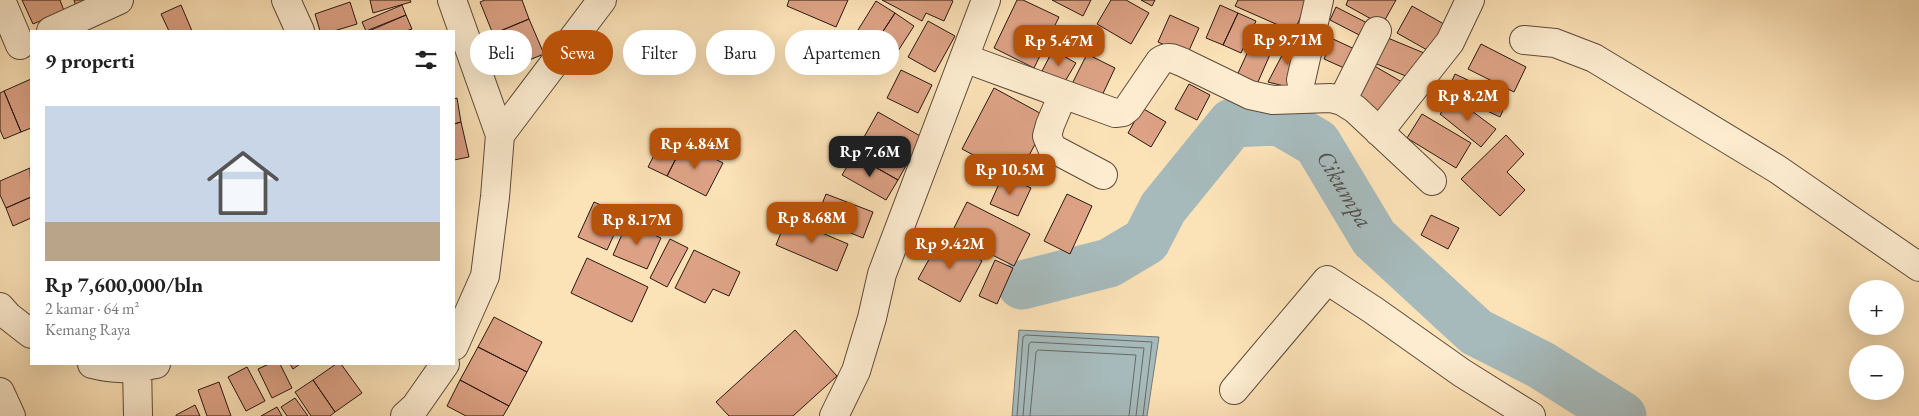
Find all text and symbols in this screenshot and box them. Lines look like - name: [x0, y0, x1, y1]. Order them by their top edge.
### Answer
- pin: Rp 9.71M: [1236, 23, 1340, 66]
- pin: Rp 5.47M: [1007, 24, 1111, 67]
- text: Rp 9.71M: [1254, 29, 1322, 50]
- chip: Beli: [470, 30, 532, 75]
- chip: Sewa: [542, 30, 613, 75]
- chip: Filter: [623, 30, 696, 75]
- chip: Baru: [706, 30, 775, 75]
- chip: Apartemen: [785, 30, 899, 75]
- text: Rp 5.47M: [1025, 30, 1093, 51]
- icon: filters: [412, 46, 440, 74]
- text: 9 properti: [45, 47, 135, 74]
- pin: Rp 8.2M: [1422, 80, 1514, 122]
- text: Rp 8.2M: [1438, 85, 1498, 106]
- pin: Rp 4.84M: [643, 128, 747, 170]
- text: Rp 4.84M: [661, 133, 729, 154]
- pin: Rp 7.6M: [824, 136, 916, 178]
- icon: home: [198, 138, 288, 228]
- text: Rp 7.6M: [840, 141, 900, 162]
- water label: Cikumpa: [1310, 144, 1380, 233]
- pin: Rp 10.5M: [958, 154, 1062, 196]
- text: Rp 10.5M: [976, 159, 1044, 180]
- pin: Rp 8.68M: [760, 202, 864, 244]
- pin: Rp 8.17M: [585, 204, 689, 246]
- text: Rp 8.68M: [778, 207, 846, 228]
- text: Rp 8.17M: [603, 209, 671, 230]
- pin: Rp 9.42M: [898, 228, 1002, 270]
- text: Rp 9.42M: [916, 233, 984, 254]
- text: Rp 7,600,000/bln: [45, 271, 203, 298]
- map controls: [1849, 280, 1904, 400]
- button: +: [1849, 280, 1904, 335]
- text: 2 kamar · 64 m²: [45, 298, 139, 319]
- text: Kemang Raya: [45, 319, 130, 340]
- button: −: [1849, 345, 1904, 400]

